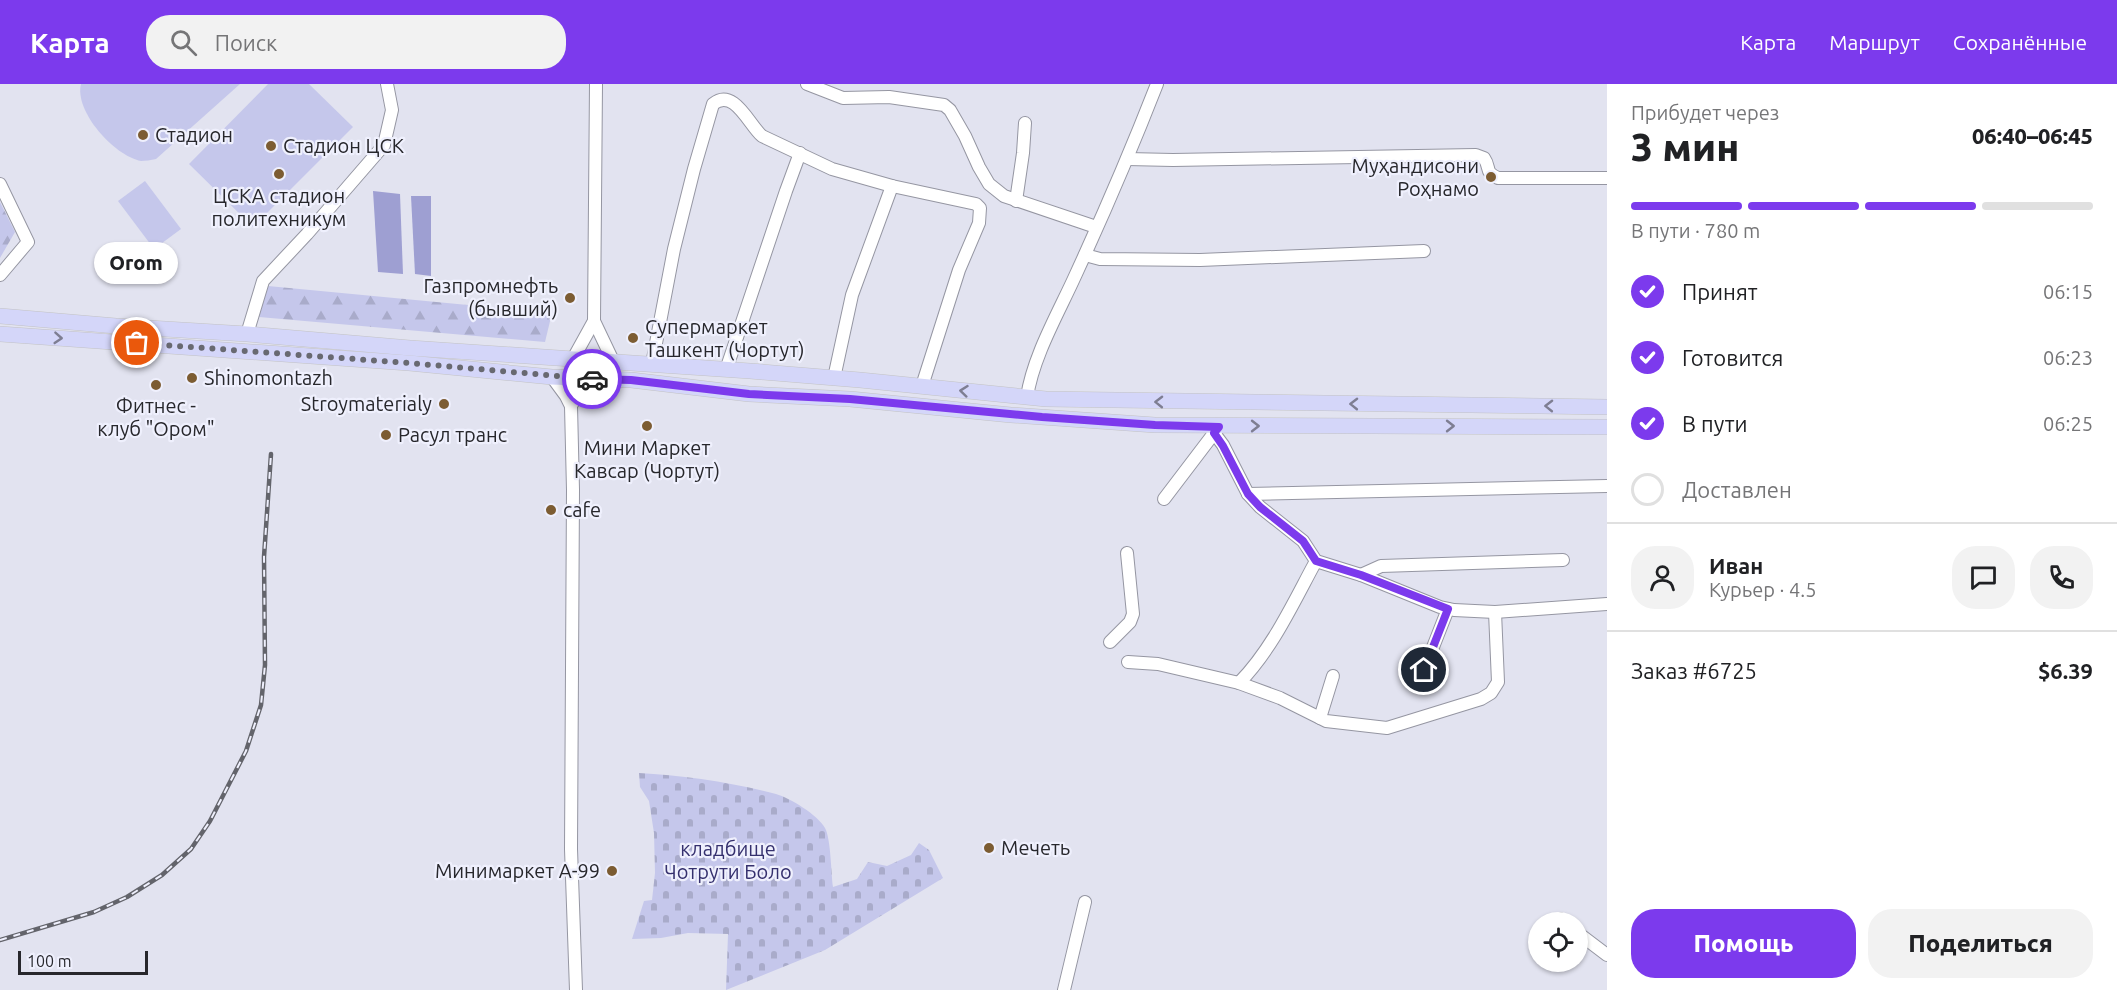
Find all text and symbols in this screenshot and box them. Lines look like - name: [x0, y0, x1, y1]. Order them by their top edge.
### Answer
- search box: [146, 15, 566, 69]
- icon: search: [167, 26, 200, 59]
- text: Карта: [30, 27, 110, 58]
- text: Поиск: [215, 30, 277, 55]
- text: Карта: [1740, 30, 1796, 54]
- text: Маршрут: [1829, 30, 1920, 54]
- text: Сохранённые: [1953, 30, 2087, 54]
- text: Прибудет через: [1631, 101, 1779, 124]
- place label: Стадион: [155, 123, 233, 146]
- text: 06:40–06:45: [1972, 123, 2093, 148]
- text: 3 мин: [1631, 125, 1739, 168]
- marker: Стадион: [136, 128, 150, 142]
- place label: Стадион ЦСК: [283, 134, 404, 157]
- marker: Стадион ЦСК: [264, 139, 278, 153]
- place label: Муҳандисони Роҳнамо: [1352, 154, 1479, 200]
- marker: ЦСКА стадион политехникум: [272, 167, 286, 181]
- marker: Муҳандисони Роҳнамо: [1484, 170, 1498, 184]
- place label: ЦСКА стадион политехникум: [212, 184, 346, 230]
- text: В пути · 780 m: [1631, 219, 1760, 242]
- callout: Orom: [95, 241, 179, 283]
- text: Orom: [109, 251, 163, 274]
- place label: Газпромнефть (бывший): [423, 274, 558, 320]
- icon: check: [1631, 275, 1664, 308]
- text: Принят: [1682, 279, 1758, 304]
- text: 06:15: [2043, 280, 2093, 303]
- marker: Газпромнефть (бывший): [563, 291, 577, 305]
- place label: Супермаркет Ташкент (Чортут): [645, 315, 805, 361]
- pin: [111, 317, 162, 368]
- icon: bag: [120, 326, 153, 359]
- one-way arrow: [54, 331, 63, 344]
- marker: Супермаркет Ташкент (Чортут): [626, 331, 640, 345]
- icon: check: [1631, 341, 1664, 374]
- text: Готовится: [1682, 345, 1783, 370]
- text: 06:23: [2043, 346, 2093, 369]
- courier: [562, 349, 622, 409]
- icon: car: [576, 363, 609, 396]
- place label: Shinomontazh: [204, 366, 333, 389]
- marker: Shinomontazh: [185, 371, 199, 385]
- marker: Фитнес - клуб "Ором": [149, 378, 163, 392]
- one-way arrow: [959, 385, 969, 398]
- place label: Stroymaterialy: [301, 392, 432, 415]
- place label: Фитнес - клуб "Ором": [97, 394, 215, 440]
- one-way arrow: [1154, 396, 1163, 408]
- marker: Stroymaterialy: [437, 397, 451, 411]
- one-way arrow: [1349, 398, 1358, 410]
- one-way arrow: [1544, 400, 1553, 412]
- icon: check: [1631, 407, 1664, 440]
- text: В пути: [1682, 411, 1748, 436]
- text: 06:25: [2043, 412, 2093, 435]
- marker: Мини Маркет Кавсар (Чортут): [640, 419, 654, 433]
- one-way arrow: [1250, 420, 1259, 432]
- one-way arrow: [1445, 420, 1454, 433]
- place label: Расул транс: [398, 423, 507, 446]
- marker: Расул транс: [379, 428, 393, 442]
- place label: Мини Маркет Кавсар (Чортут): [574, 436, 720, 482]
- text: Доставлен: [1682, 477, 1792, 502]
- place label: cafe: [563, 498, 601, 521]
- marker: cafe: [544, 503, 558, 517]
- button: person: [1631, 546, 1694, 609]
- button: chat: [1952, 546, 2015, 609]
- button: phone: [2030, 546, 2093, 609]
- text: Иван: [1709, 553, 1763, 578]
- text: Курьер · 4.5: [1709, 578, 1816, 601]
- pin: [1398, 644, 1449, 695]
- icon: home: [1407, 653, 1440, 686]
- text: Заказ #6725: [1631, 658, 1757, 683]
- text: $6.39: [2038, 658, 2093, 683]
- place label: Мечеть: [1001, 836, 1070, 859]
- park label: кладбище Чотрути Боло: [664, 837, 792, 883]
- marker: Мечеть: [982, 841, 996, 855]
- place label: Минимаркет А-99: [435, 859, 600, 882]
- marker: Минимаркет А-99: [605, 864, 619, 878]
- button: Помощь: [1631, 909, 1856, 978]
- button: Поделиться: [1868, 909, 2093, 978]
- map controls: [1528, 912, 1588, 972]
- button: locate: [1528, 912, 1588, 972]
- scale bar: [18, 948, 148, 976]
- text: 100 m: [27, 952, 72, 970]

